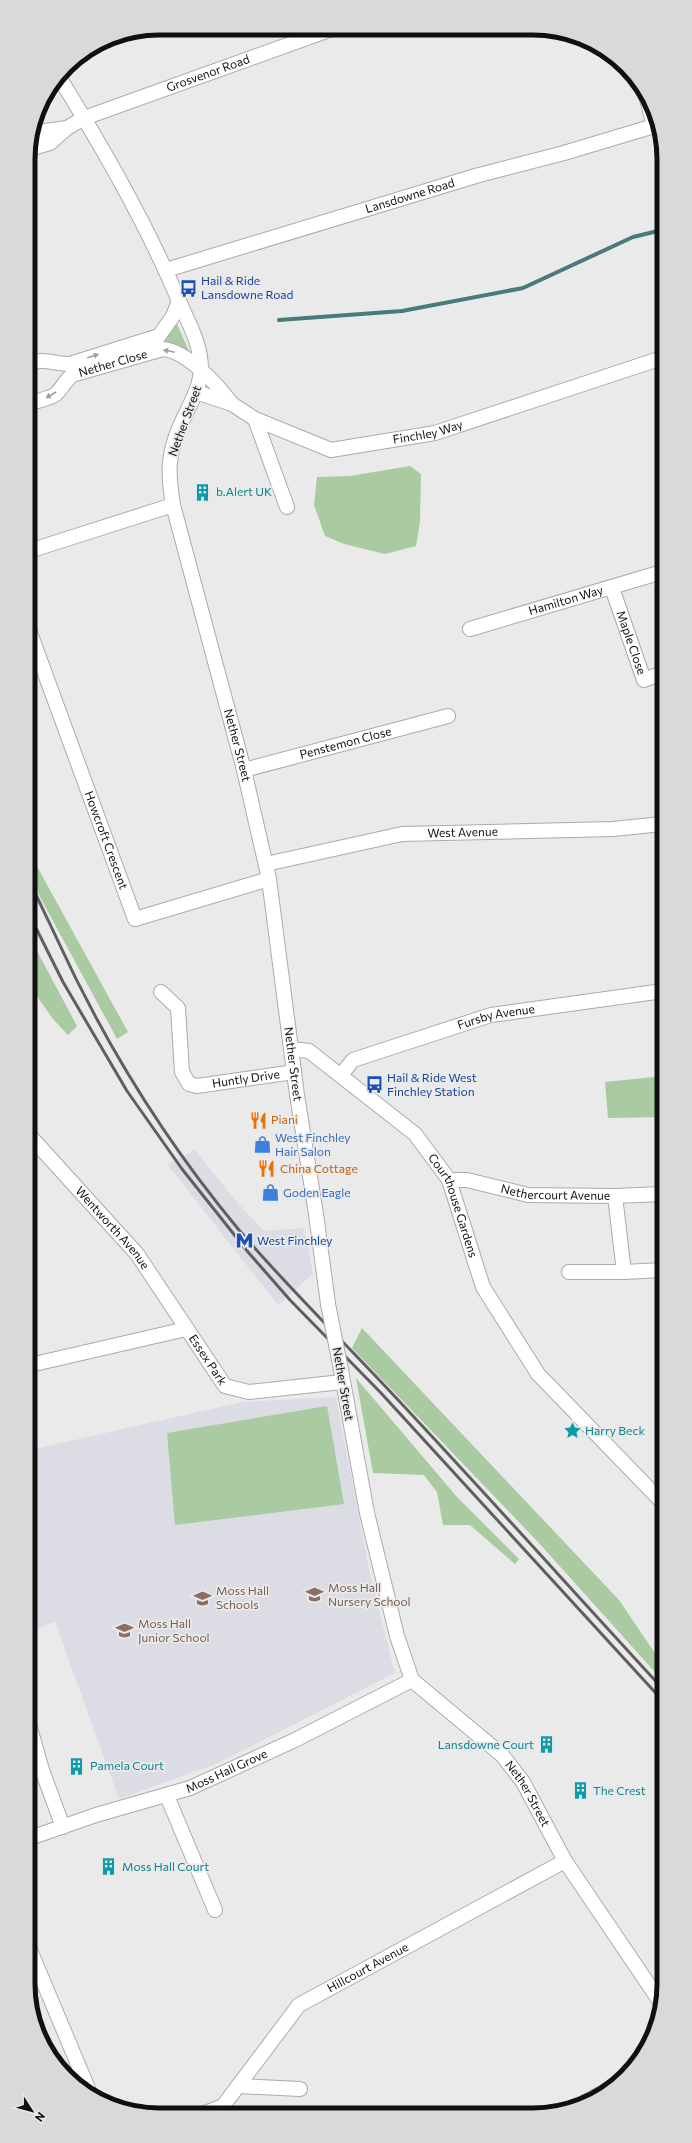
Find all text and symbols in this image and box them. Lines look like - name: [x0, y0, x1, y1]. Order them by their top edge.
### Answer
- street label: Grosvenor Road: [164, 51, 251, 94]
- street label: Lansdowne Road: [363, 175, 456, 215]
- place label: Hail & Ride Lansdowne Road: [201, 273, 294, 301]
- bus stop icon: Hail & Ride Lansdowne Road: [178, 278, 198, 298]
- street label: Nether Close: [77, 346, 149, 379]
- one-way arrow: [162, 348, 175, 354]
- one-way arrow: [88, 353, 100, 359]
- street label: Nether Street: [165, 383, 203, 458]
- one-way arrow: [45, 392, 57, 399]
- street label: Finchley Way: [392, 416, 464, 446]
- building icon: b.Alert UK: [193, 482, 213, 502]
- place label: b.Alert UK: [216, 484, 272, 498]
- street label: Hamilton Way: [527, 582, 605, 617]
- street label: Maple Close: [614, 609, 650, 676]
- street label: Nether Street: [222, 707, 254, 783]
- street label: Penstemon Close: [298, 723, 393, 761]
- street label: Howcroft Crescent: [83, 789, 132, 891]
- street label: West Avenue: [427, 824, 498, 839]
- street label: Fursby Avenue: [455, 1001, 536, 1032]
- street label: Nether Street: [282, 1026, 306, 1102]
- street label: Huntly Drive: [211, 1066, 280, 1090]
- place label: Hail & Ride West Finchley Station: [387, 1070, 477, 1098]
- bus stop icon: Hail & Ride West Finchley Station: [364, 1075, 384, 1095]
- restaurant icon: Piani: [248, 1110, 268, 1130]
- place label: Piani: [271, 1112, 298, 1126]
- place label: West Finchley Hair Salon: [275, 1130, 350, 1158]
- shop icon: West Finchley Hair Salon: [252, 1135, 272, 1155]
- street label: Courthouse Gardens: [426, 1150, 481, 1259]
- restaurant icon: China Cottage: [257, 1159, 277, 1179]
- place label: China Cottage: [280, 1161, 358, 1175]
- street label: Nethercourt Avenue: [500, 1181, 610, 1202]
- street label: Wentworth Avenue: [73, 1183, 153, 1271]
- shop icon: Goden Eagle: [260, 1183, 280, 1203]
- place label: Goden Eagle: [283, 1185, 351, 1199]
- metro station icon: West Finchley: [234, 1231, 254, 1251]
- place label: West Finchley: [257, 1233, 332, 1247]
- street label: Essex Park: [186, 1331, 231, 1388]
- street label: Nether Street: [331, 1346, 357, 1422]
- place icon: Harry Beck: [562, 1421, 582, 1441]
- place label: Harry Beck: [585, 1423, 645, 1437]
- place label: Moss Hall Nursery School: [328, 1580, 411, 1608]
- place label: Moss Hall Schools: [216, 1583, 269, 1611]
- school or university icon: Moss Hall Nursery School: [305, 1585, 325, 1605]
- school or university icon: Moss Hall Schools: [193, 1588, 213, 1608]
- place label: Moss Hall Junior School: [138, 1616, 210, 1645]
- school or university icon: Moss Hall Junior School: [115, 1621, 135, 1641]
- building icon: Lansdowne Court: [537, 1735, 557, 1755]
- place label: Lansdowne Court: [438, 1737, 534, 1751]
- street label: Moss Hall Grove: [183, 1746, 269, 1795]
- building icon: Pamela Court: [67, 1756, 87, 1776]
- street label: Nether Street: [503, 1757, 553, 1829]
- place label: Pamela Court: [90, 1758, 164, 1772]
- building icon: The Crest: [570, 1781, 590, 1801]
- place label: The Crest: [593, 1783, 646, 1797]
- building icon: Moss Hall Court: [99, 1857, 119, 1877]
- place label: Moss Hall Court: [122, 1859, 209, 1873]
- street label: Hillcourt Avenue: [324, 1939, 410, 1994]
- north arrow: [12, 2091, 52, 2131]
- text: N: [33, 2110, 48, 2124]

